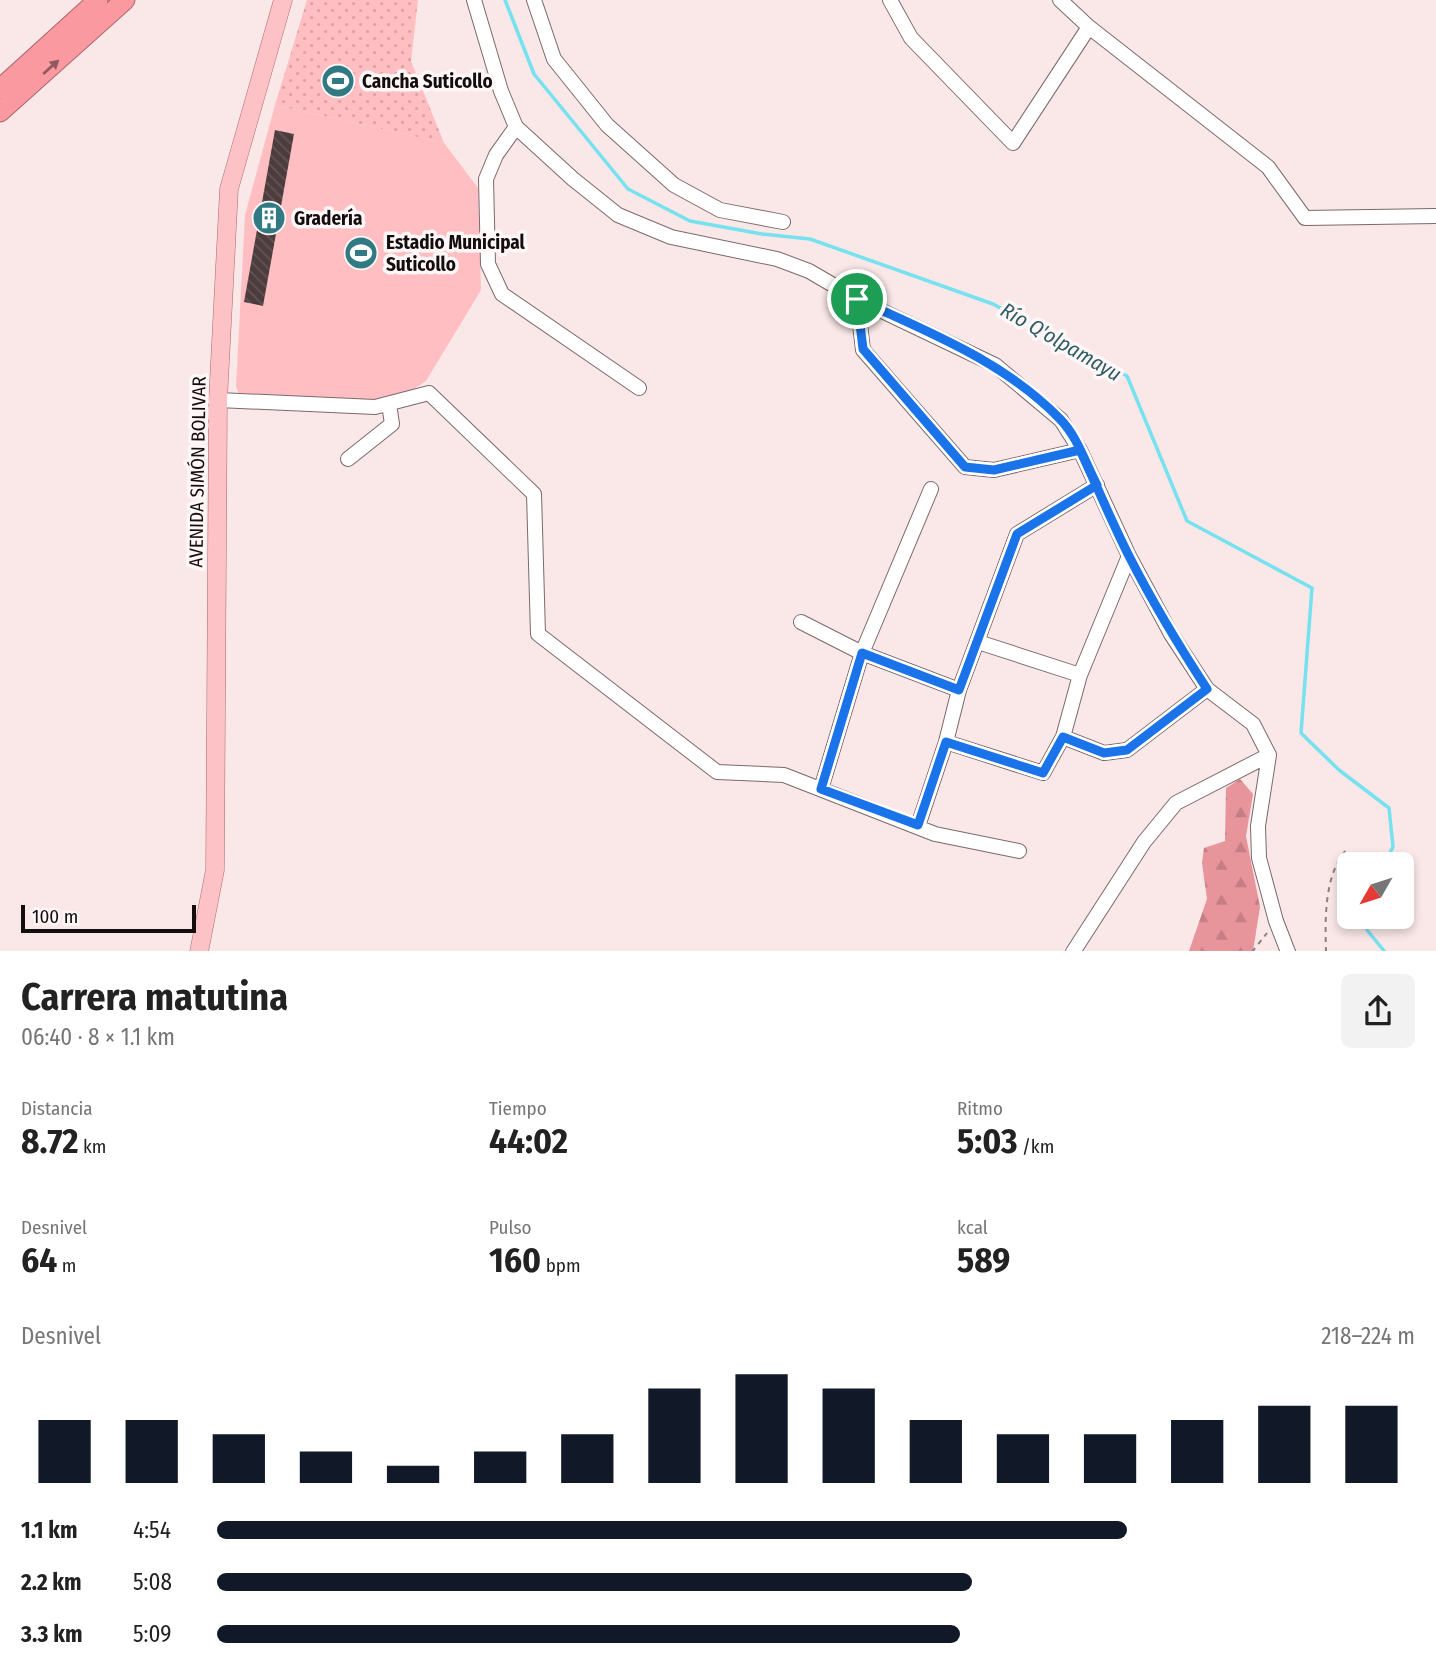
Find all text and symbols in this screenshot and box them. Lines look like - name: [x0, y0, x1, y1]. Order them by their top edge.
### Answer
- one-way arrow: [42, 59, 59, 75]
- sports icon: Cancha Suticollo: [319, 62, 357, 100]
- place label: Cancha Suticollo: [362, 70, 493, 93]
- building icon: Gradería: [250, 199, 288, 237]
- place label: Gradería: [294, 207, 362, 230]
- place label: Estadio Municipal Suticollo: [386, 231, 526, 276]
- sports icon: Estadio Municipal Suticollo: [342, 234, 380, 272]
- pin: [827, 269, 887, 329]
- icon: arrive: [838, 280, 876, 318]
- water label: Río Q'olpamayu: [996, 297, 1126, 387]
- street label: AVENIDA SIMÓN BOLIVAR: [184, 376, 211, 568]
- north arrow: [1337, 852, 1414, 929]
- map controls: [1337, 852, 1414, 929]
- scale bar: [21, 902, 196, 934]
- text: 100 m: [32, 905, 78, 928]
- text: Carrera matutina: [21, 974, 288, 1020]
- button: share: [1341, 974, 1415, 1048]
- text: 06:40 · 8 × 1.1 km: [21, 1023, 175, 1051]
- text: Distancia: [21, 1097, 93, 1120]
- text: Tiempo: [489, 1097, 547, 1120]
- text: Ritmo: [957, 1097, 1003, 1120]
- text: 8.72: [21, 1120, 79, 1162]
- text: 44:02: [489, 1120, 568, 1162]
- text: 5:03: [957, 1120, 1018, 1162]
- text: km: [79, 1135, 106, 1158]
- text: /km: [1018, 1135, 1054, 1158]
- text: Desnivel: [21, 1216, 87, 1239]
- text: Pulso: [489, 1216, 532, 1239]
- text: kcal: [957, 1216, 988, 1239]
- text: 64: [21, 1239, 57, 1281]
- text: 160: [489, 1239, 541, 1281]
- text: 589: [957, 1239, 1010, 1281]
- text: m: [57, 1254, 76, 1277]
- text: bpm: [541, 1254, 581, 1277]
- text: Desnivel: [21, 1322, 101, 1350]
- text: 218–224 m: [1321, 1322, 1415, 1350]
- text: 1.1 km: [21, 1516, 77, 1544]
- text: 4:54: [133, 1516, 171, 1544]
- text: 2.2 km: [21, 1568, 82, 1596]
- text: 5:08: [133, 1568, 172, 1596]
- text: 3.3 km: [21, 1620, 82, 1648]
- text: 5:09: [133, 1620, 171, 1648]

